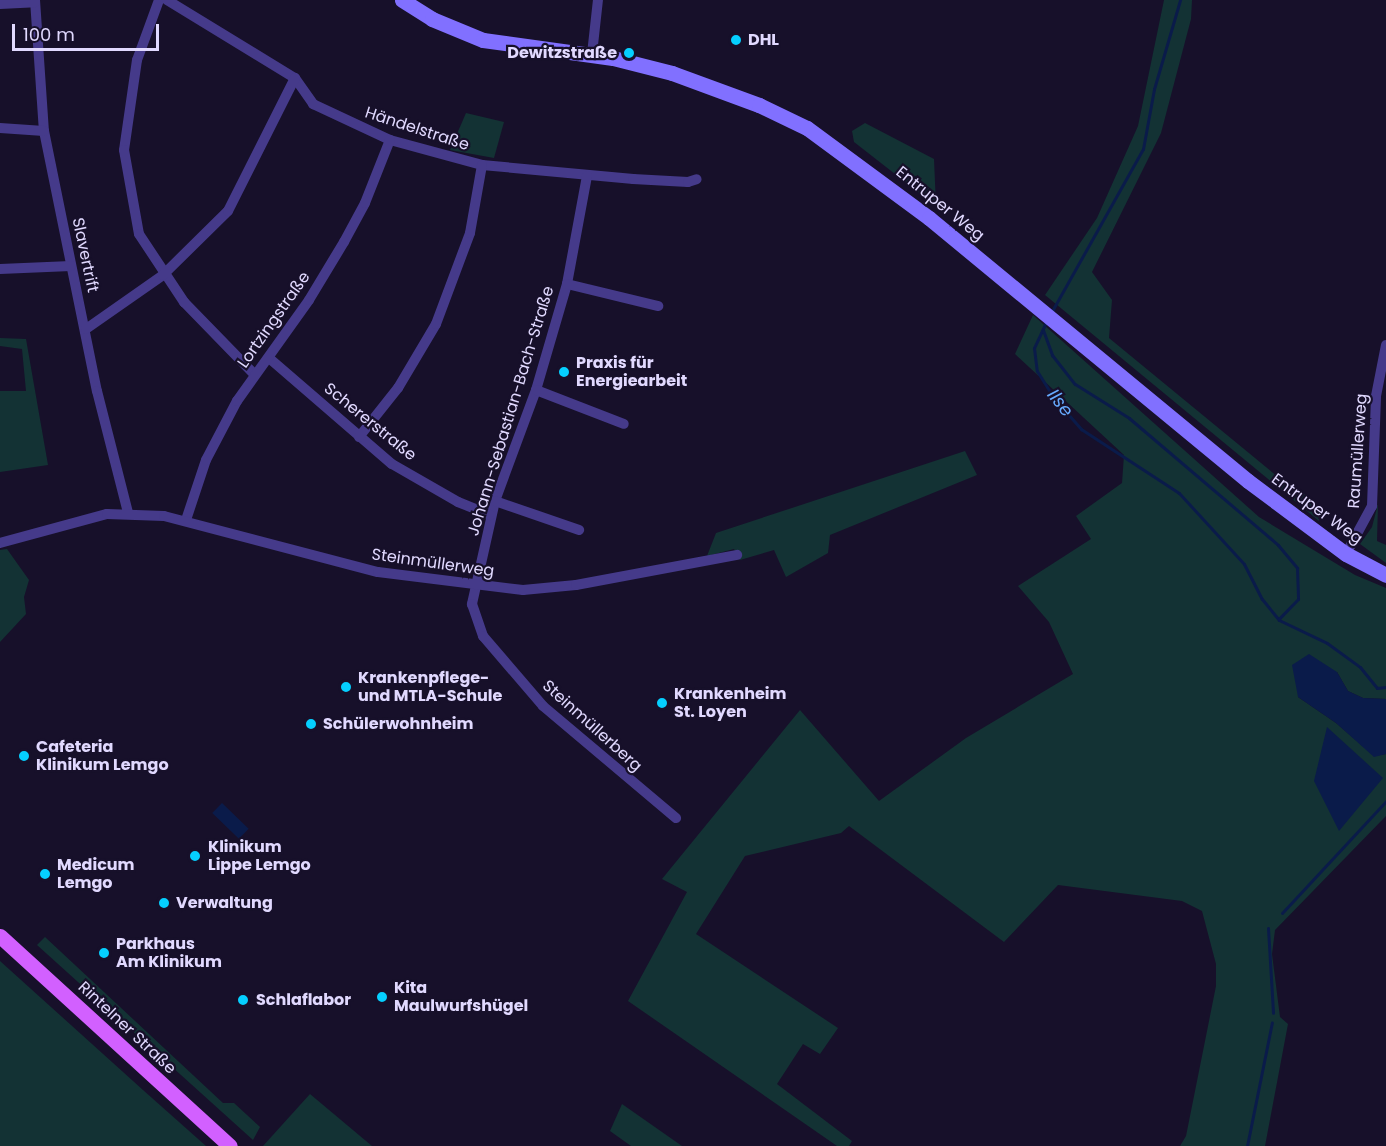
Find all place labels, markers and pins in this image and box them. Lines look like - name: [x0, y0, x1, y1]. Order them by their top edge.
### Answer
- place label: DHL: [748, 30, 779, 50]
- marker: DHL: [729, 33, 743, 47]
- place label: Dewitzstraße: [507, 43, 617, 63]
- marker: Dewitzstraße: [622, 46, 636, 60]
- place label: Praxis für Energiearbeit: [576, 353, 687, 391]
- marker: Praxis für Energiearbeit: [557, 365, 571, 379]
- place label: Krankenpflege- und MTLA-Schule: [358, 668, 502, 706]
- marker: Krankenpflege- und MTLA-Schule: [339, 680, 353, 694]
- place label: Krankenheim St. Loyen: [674, 684, 786, 722]
- marker: Krankenheim St. Loyen: [655, 696, 669, 710]
- place label: Schülerwohnheim: [323, 714, 473, 734]
- marker: Schülerwohnheim: [304, 717, 318, 731]
- place label: Cafeteria Klinikum Lemgo: [36, 737, 169, 775]
- marker: Cafeteria Klinikum Lemgo: [17, 749, 31, 763]
- place label: Klinikum Lippe Lemgo: [208, 837, 311, 875]
- marker: Klinikum Lippe Lemgo: [186, 847, 204, 865]
- place label: Medicum Lemgo: [57, 855, 135, 893]
- marker: Medicum Lemgo: [38, 867, 52, 881]
- place label: Verwaltung: [176, 893, 273, 913]
- marker: Verwaltung: [157, 896, 171, 910]
- place label: Parkhaus Am Klinikum: [116, 934, 222, 972]
- marker: Parkhaus Am Klinikum: [97, 946, 111, 960]
- place label: Kita Maulwurfshügel: [394, 978, 528, 1016]
- place label: Schlaflabor: [256, 990, 351, 1010]
- marker: Kita Maulwurfshügel: [375, 990, 389, 1004]
- marker: Schlaflabor: [234, 991, 252, 1009]

